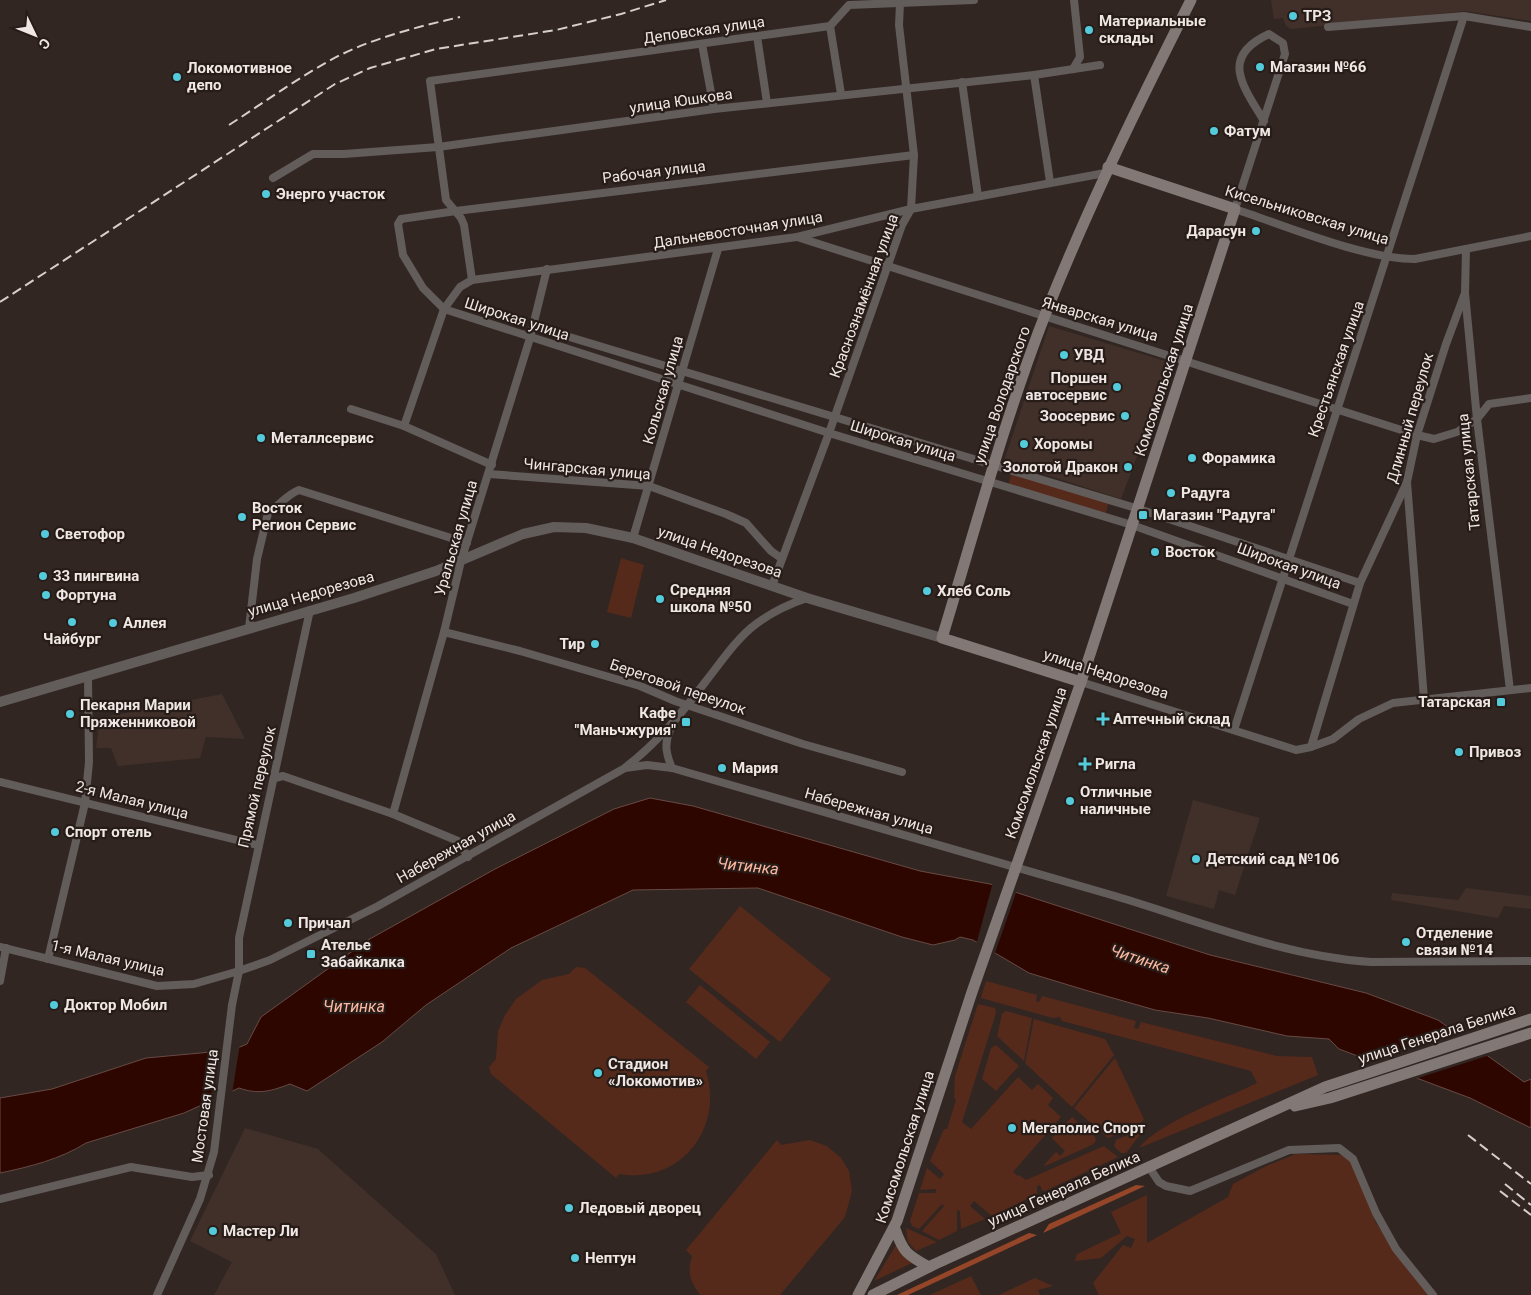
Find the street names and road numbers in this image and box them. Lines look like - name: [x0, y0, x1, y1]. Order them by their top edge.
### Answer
- street label: Деповская улица: [642, 13, 766, 47]
- street label: улица Юшкова: [628, 85, 734, 117]
- street label: Рабочая улица: [601, 157, 707, 187]
- street label: Кисельниковская улица: [1223, 181, 1391, 249]
- street label: Дальневосточная улица: [652, 208, 824, 252]
- street label: Краснознамённая улица: [826, 212, 902, 380]
- street label: Январская улица: [1040, 293, 1160, 345]
- street label: Широкая улица: [462, 294, 572, 344]
- street label: Крестьянская улица: [1304, 298, 1368, 440]
- street label: Комсомольская улица: [1131, 302, 1197, 458]
- street label: улица Володарского: [970, 324, 1034, 466]
- street label: Кольская улица: [639, 334, 687, 446]
- street label: Длинный переулок: [1383, 351, 1437, 485]
- street label: Татарская улица: [1454, 413, 1484, 531]
- street label: Широкая улица: [848, 416, 958, 466]
- street label: Чингарская улица: [523, 454, 651, 484]
- street label: Уральская улица: [431, 478, 481, 598]
- street label: улица Недорезова: [655, 522, 785, 582]
- street label: Широкая улица: [1235, 539, 1343, 593]
- street label: улица Недорезова: [246, 567, 376, 621]
- street label: улица Недорезова: [1041, 645, 1171, 703]
- street label: Береговой переулок: [607, 655, 749, 719]
- street label: Комсомольская улица: [1002, 685, 1070, 841]
- street label: Прямой переулок: [234, 724, 280, 850]
- street label: 2-я Малая улица: [74, 777, 190, 823]
- street label: Набережная улица: [803, 784, 935, 838]
- street label: Набережная улица: [394, 807, 518, 887]
- street label: 1-я Малая улица: [50, 936, 166, 980]
- street label: улица Генерала Белика: [1356, 1000, 1518, 1068]
- street label: Мостовая улица: [188, 1048, 222, 1164]
- street label: Комсомольская улица: [872, 1069, 938, 1225]
- street label: улица Генерала Белика: [985, 1147, 1143, 1231]

